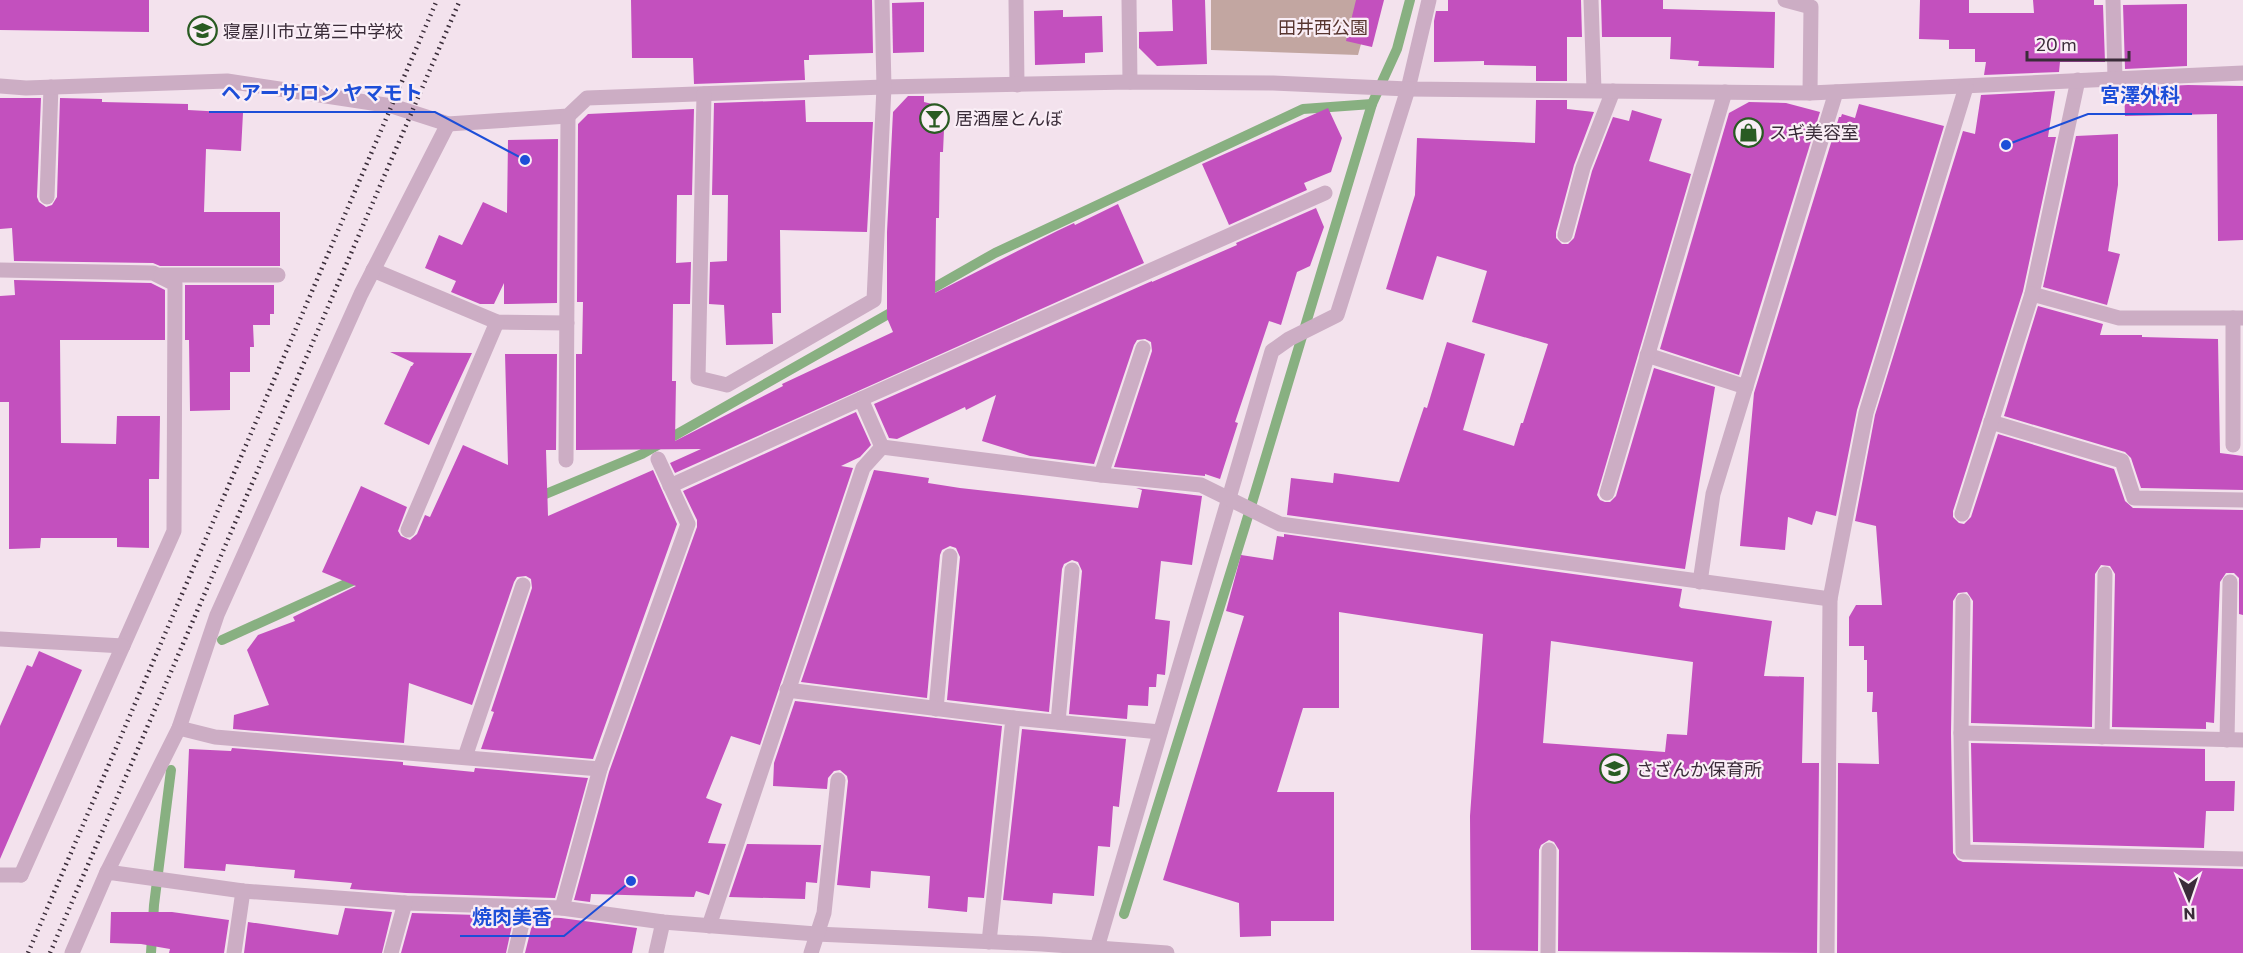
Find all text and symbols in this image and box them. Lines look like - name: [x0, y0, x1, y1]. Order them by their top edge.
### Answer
- school or university icon: 寝屋川市立第三中学校: [186, 15, 218, 47]
- park label: 田井西公園: [1278, 16, 1368, 38]
- place label: 寝屋川市立第三中学校: [223, 20, 403, 42]
- scale bar: [2027, 24, 2129, 62]
- text: 20 m: [2036, 33, 2077, 55]
- callout: ヘアーサロン ヤマモト: [209, 74, 435, 112]
- callout: 宮澤外科: [2088, 76, 2192, 114]
- text: ヘアーサロン ヤマモト: [221, 80, 423, 104]
- text: 宮澤外科: [2100, 82, 2180, 106]
- bar icon: 居酒屋とんぼ: [918, 102, 950, 134]
- place label: 居酒屋とんぼ: [955, 107, 1063, 129]
- shop icon: スギ美容室: [1732, 116, 1764, 148]
- place label: スギ美容室: [1769, 121, 1859, 143]
- school or university icon: さざんか保育所: [1599, 753, 1631, 785]
- place label: さざんか保育所: [1636, 758, 1762, 780]
- north arrow: [2159, 869, 2219, 929]
- callout: 焼肉美香: [460, 898, 564, 936]
- text: 焼肉美香: [472, 904, 552, 928]
- text: N: [2183, 905, 2196, 924]

